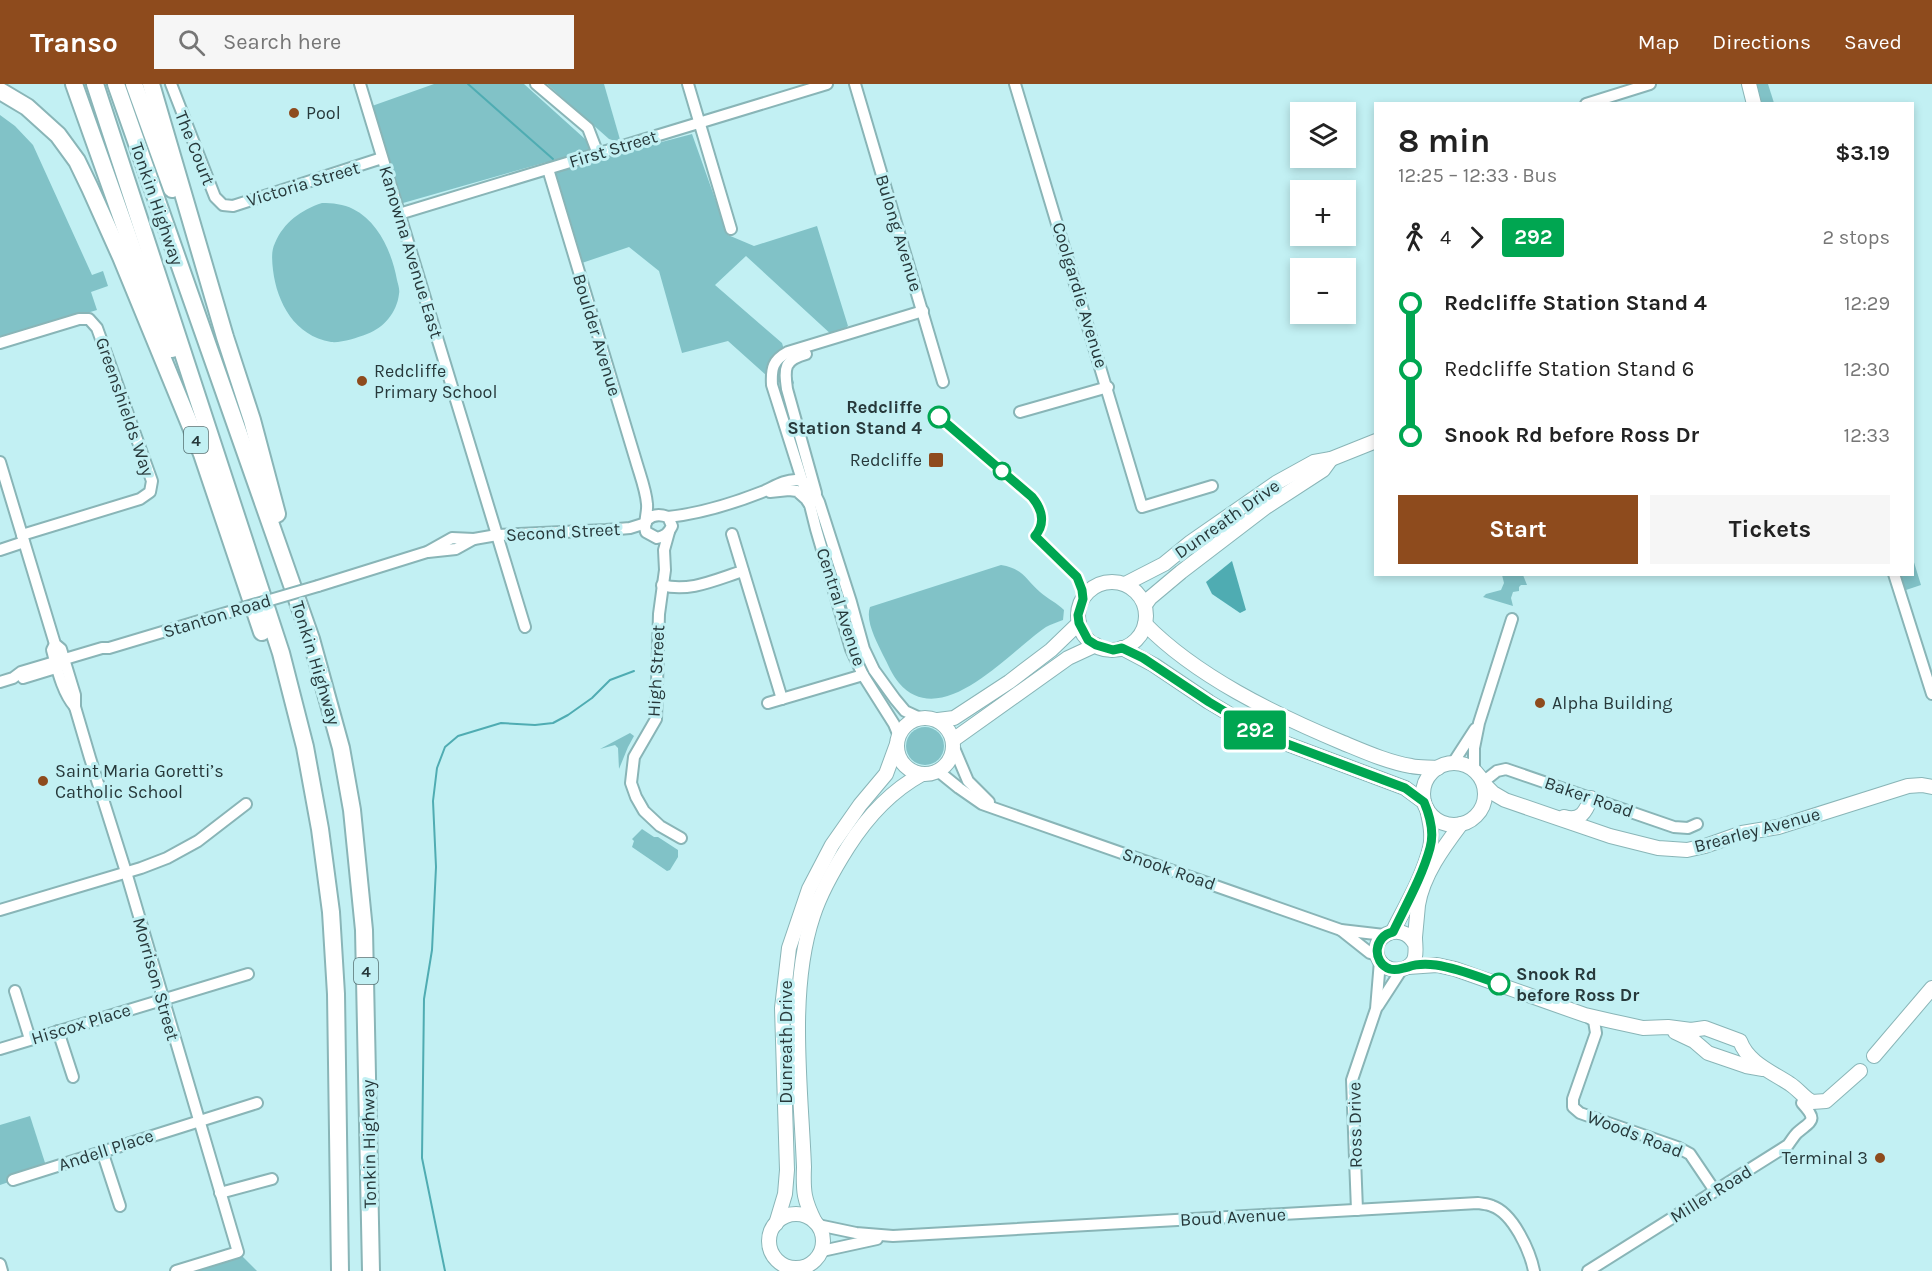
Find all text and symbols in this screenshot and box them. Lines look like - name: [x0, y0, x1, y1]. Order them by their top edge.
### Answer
- search box: [154, 15, 574, 69]
- text: Transo: [30, 26, 118, 59]
- icon: search: [175, 26, 208, 59]
- text: Search here: [223, 29, 341, 55]
- text: Map: [1638, 30, 1679, 54]
- text: Directions: [1712, 30, 1811, 54]
- text: Saved: [1844, 30, 1902, 54]
- place label: Pool: [306, 102, 341, 124]
- map controls: [1290, 102, 1356, 324]
- button: layers: [1290, 102, 1356, 168]
- marker: Pool: [287, 106, 301, 120]
- street label: The Court: [170, 108, 220, 189]
- text: 8 min: [1398, 122, 1490, 160]
- street label: First Street: [566, 125, 660, 173]
- street label: Tonkin Highway: [126, 140, 189, 269]
- text: $3.19: [1835, 140, 1890, 166]
- street label: Victoria Street: [244, 156, 362, 212]
- street label: Kanowna Avenue East: [374, 163, 448, 341]
- text: 12:25 – 12:33 · Bus: [1398, 164, 1557, 187]
- street label: Bulong Avenue: [871, 172, 927, 294]
- button: +: [1290, 180, 1356, 246]
- street label: Coolgardie Avenue: [1047, 220, 1113, 370]
- icon: walk: [1398, 221, 1431, 254]
- icon: forward: [1460, 221, 1493, 254]
- text: 292: [1514, 225, 1552, 249]
- text: 4: [1440, 226, 1451, 249]
- text: 2 stops: [1823, 226, 1890, 249]
- button: −: [1290, 258, 1356, 324]
- street label: Boulder Avenue: [568, 271, 626, 399]
- text: Redcliffe Station Stand 4: [1444, 290, 1707, 316]
- text: 12:29: [1844, 292, 1890, 315]
- street label: Greenshields Way: [91, 335, 159, 480]
- text: Redcliffe Station Stand 6: [1444, 356, 1694, 382]
- text: 12:30: [1844, 358, 1890, 381]
- place label: Redcliffe Primary School: [374, 360, 498, 403]
- marker: Redcliffe Primary School: [355, 374, 369, 388]
- place label: Redcliffe Station Stand 4: [787, 396, 922, 439]
- marker: Redcliffe Station Stand 4: [928, 406, 950, 428]
- text: Snook Rd before Ross Dr: [1444, 422, 1699, 448]
- text: 12:33: [1844, 424, 1890, 447]
- road number: 4: [184, 427, 208, 453]
- place label: Redcliffe: [850, 449, 922, 471]
- marker: Redcliffe: [927, 451, 945, 469]
- unlabelled marker: [993, 462, 1011, 480]
- street label: Dunreath Drive: [1170, 475, 1284, 563]
- button: Start: [1398, 495, 1638, 564]
- button: Tickets: [1650, 495, 1890, 564]
- street label: Second Street: [505, 518, 621, 546]
- street label: Central Avenue: [812, 545, 870, 669]
- street label: Stanton Road: [160, 589, 274, 643]
- street label: Tonkin Highway: [287, 598, 346, 728]
- street label: High Street: [643, 624, 669, 718]
- place label: Alpha Building: [1552, 692, 1673, 714]
- marker: Alpha Building: [1533, 696, 1547, 710]
- line badge: 292: [1220, 710, 1290, 750]
- text: 292: [1236, 718, 1274, 742]
- place label: Saint Maria Goretti’s Catholic School: [55, 760, 224, 803]
- street label: Baker Road: [1542, 772, 1636, 822]
- marker: Saint Maria Goretti’s Catholic School: [36, 774, 50, 788]
- street label: Brearley Avenue: [1692, 803, 1822, 857]
- street label: Snook Road: [1119, 843, 1219, 895]
- street label: Morrison Street: [128, 915, 184, 1043]
- road number: 4: [354, 958, 378, 984]
- place label: Snook Rd before Ross Dr: [1516, 963, 1639, 1006]
- marker: Snook Rd before Ross Dr: [1488, 973, 1510, 995]
- street label: Dunreath Drive: [775, 980, 797, 1104]
- street label: Hiscox Place: [29, 998, 133, 1050]
- street label: Tonkin Highway: [357, 1079, 381, 1209]
- street label: Ross Drive: [1343, 1082, 1367, 1168]
- street label: Woods Road: [1584, 1106, 1686, 1162]
- street label: Andell Place: [56, 1124, 156, 1176]
- place label: Terminal 3: [1782, 1147, 1868, 1169]
- marker: Terminal 3: [1873, 1151, 1887, 1165]
- street label: Miller Road: [1666, 1160, 1756, 1228]
- street label: Boud Avenue: [1179, 1203, 1287, 1231]

